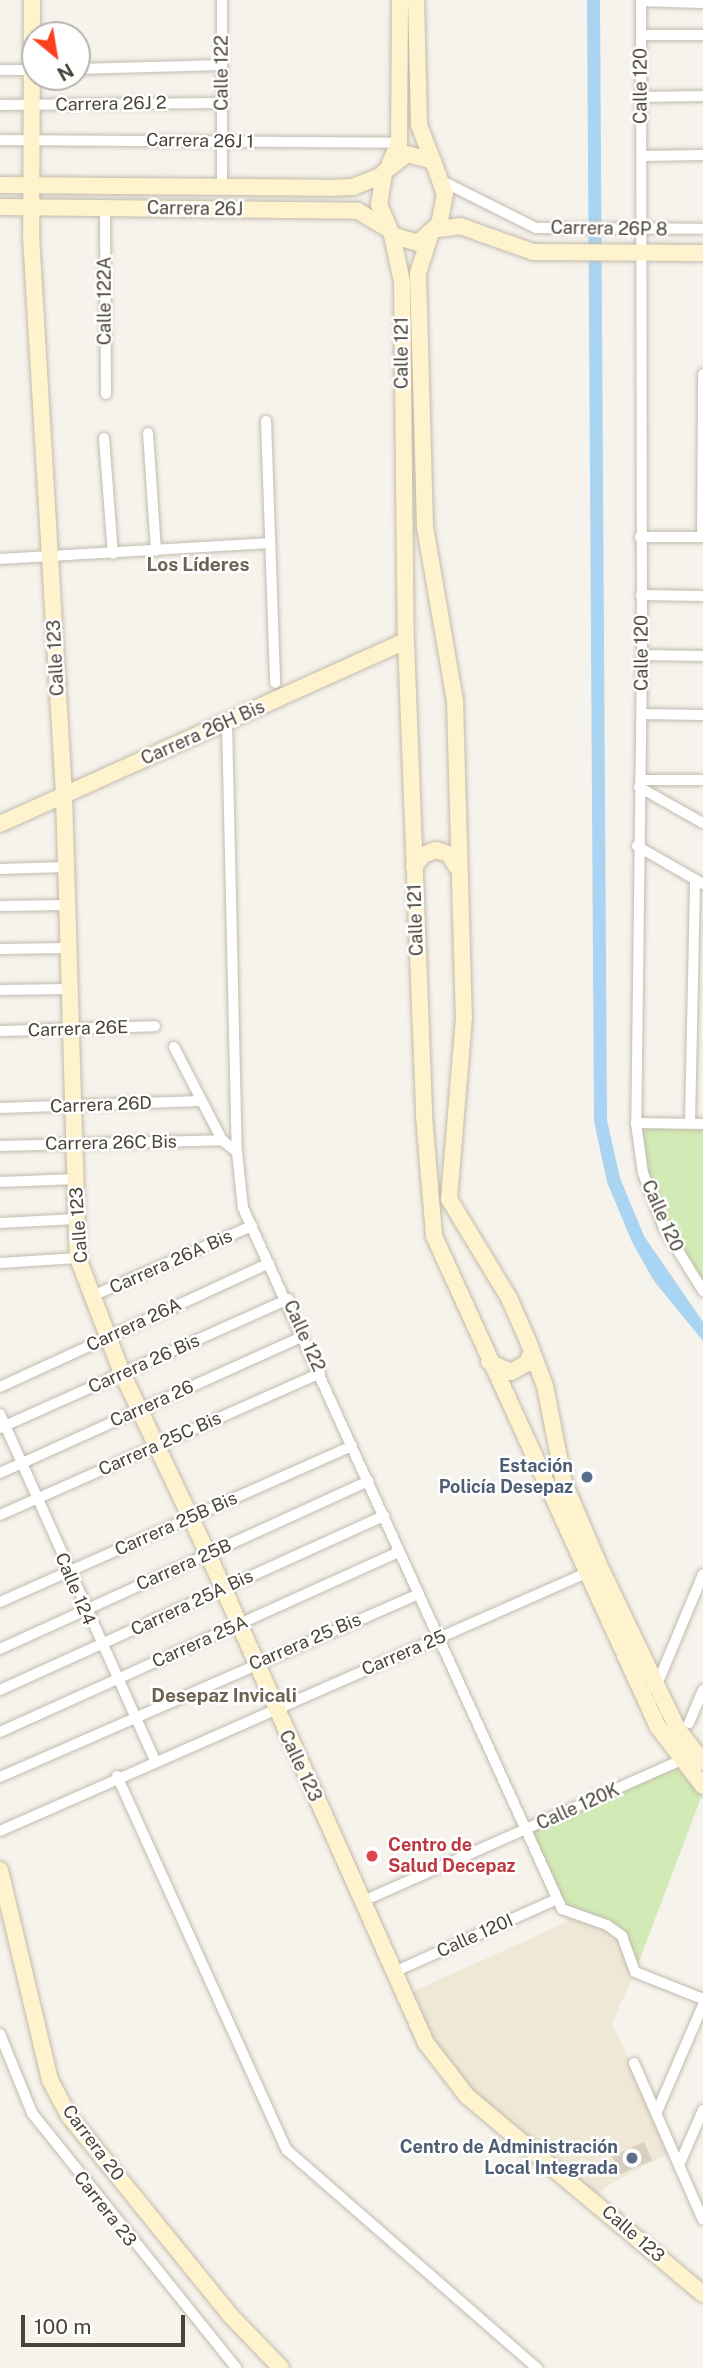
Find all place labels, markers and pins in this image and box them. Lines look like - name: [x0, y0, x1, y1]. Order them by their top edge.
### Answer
- place label: Estación Policía Desepaz: [439, 1456, 573, 1498]
- marker: Estación Policía Desepaz: [579, 1469, 595, 1485]
- place label: Centro de Salud Decepaz: [388, 1835, 516, 1878]
- marker: Centro de Salud Decepaz: [362, 1846, 382, 1866]
- place label: Centro de Administración Local Integrada: [399, 2137, 618, 2180]
- marker: Centro de Administración Local Integrada: [624, 2150, 640, 2166]

